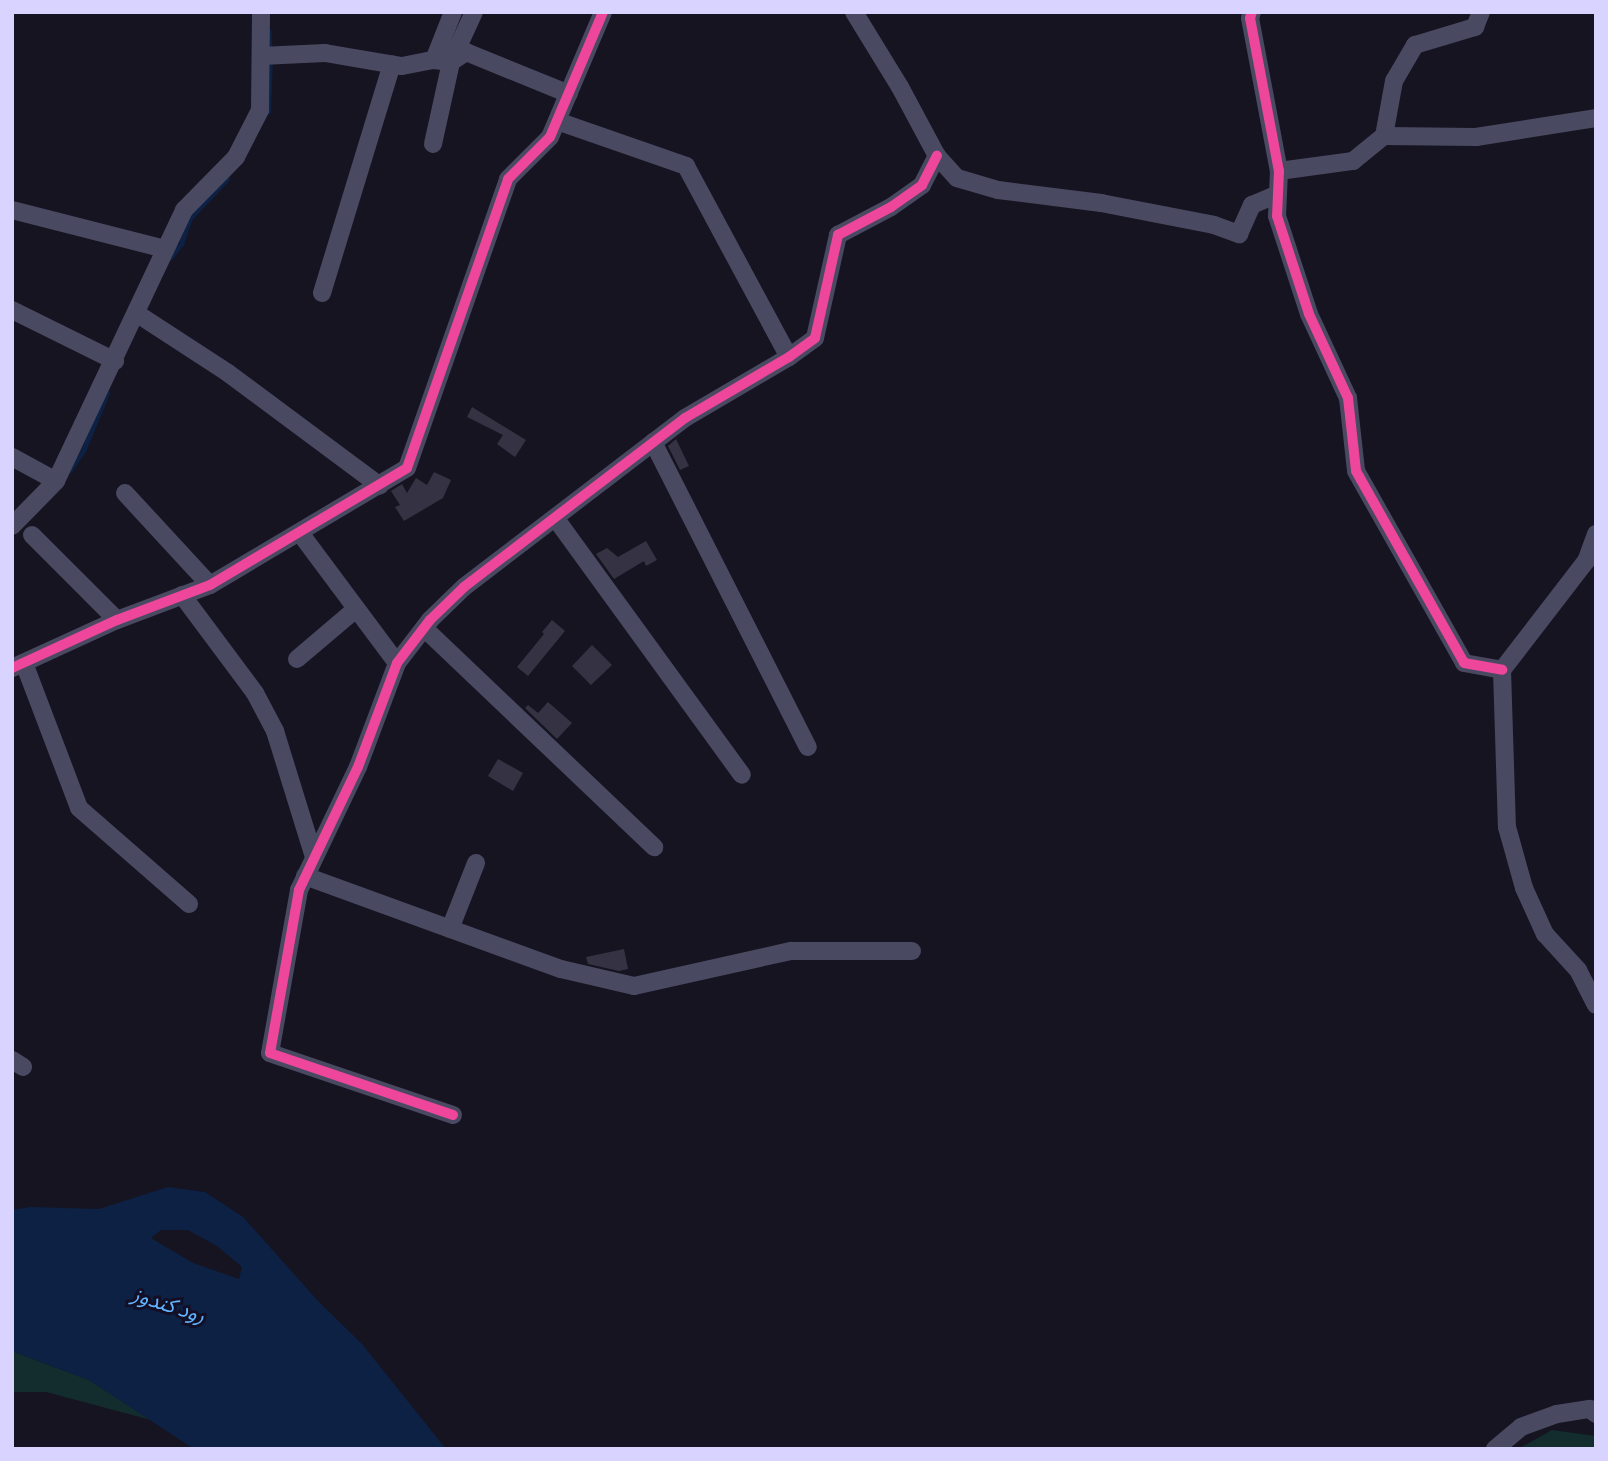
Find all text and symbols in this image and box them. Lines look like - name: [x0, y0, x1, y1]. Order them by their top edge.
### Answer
- water label: رود کندوز: [129, 1280, 209, 1328]

